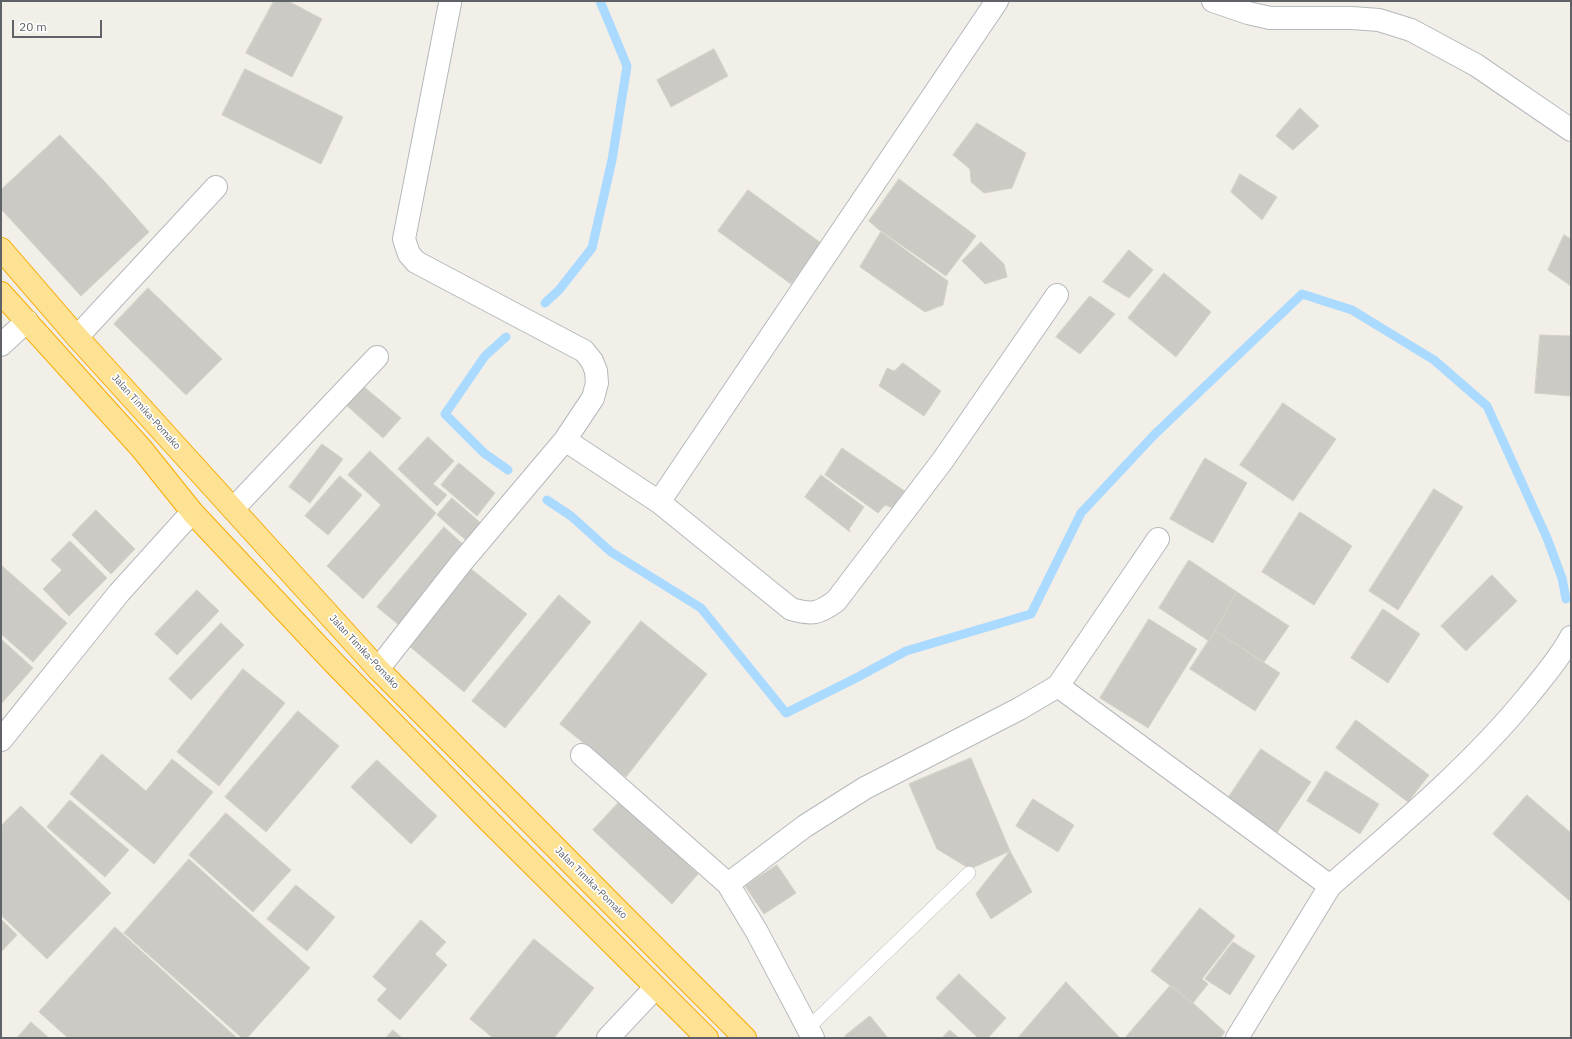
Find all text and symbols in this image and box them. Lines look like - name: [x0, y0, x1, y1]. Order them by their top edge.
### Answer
- scale bar: [14, 12, 104, 38]
- text: 20 m: [19, 19, 47, 34]
- street label: Jalan Timika-Pomako: [109, 372, 183, 452]
- street label: Jalan Timika-Pomako: [327, 613, 401, 691]
- street label: Jalan Timika-Pomako: [553, 845, 629, 921]

